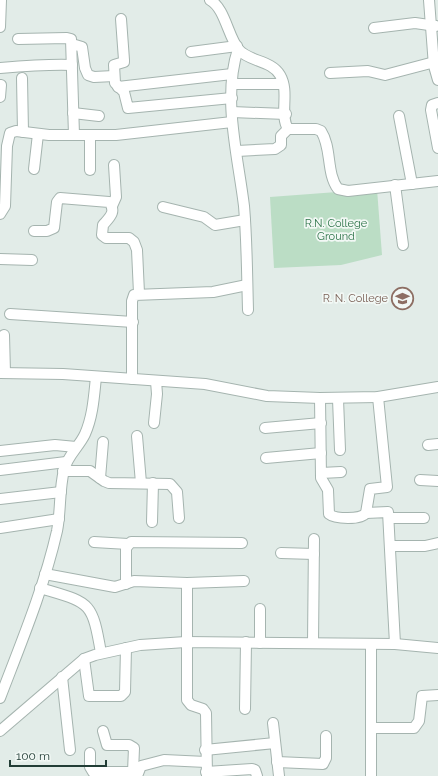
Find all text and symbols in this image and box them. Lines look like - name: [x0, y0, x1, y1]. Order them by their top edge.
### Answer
- park label: R.N. College Ground: [305, 217, 368, 243]
- school or university icon: R. N. College: [390, 285, 416, 311]
- place label: R. N. College: [323, 292, 389, 305]
- scale bar: [10, 742, 106, 768]
- text: 100 m: [16, 749, 50, 763]

